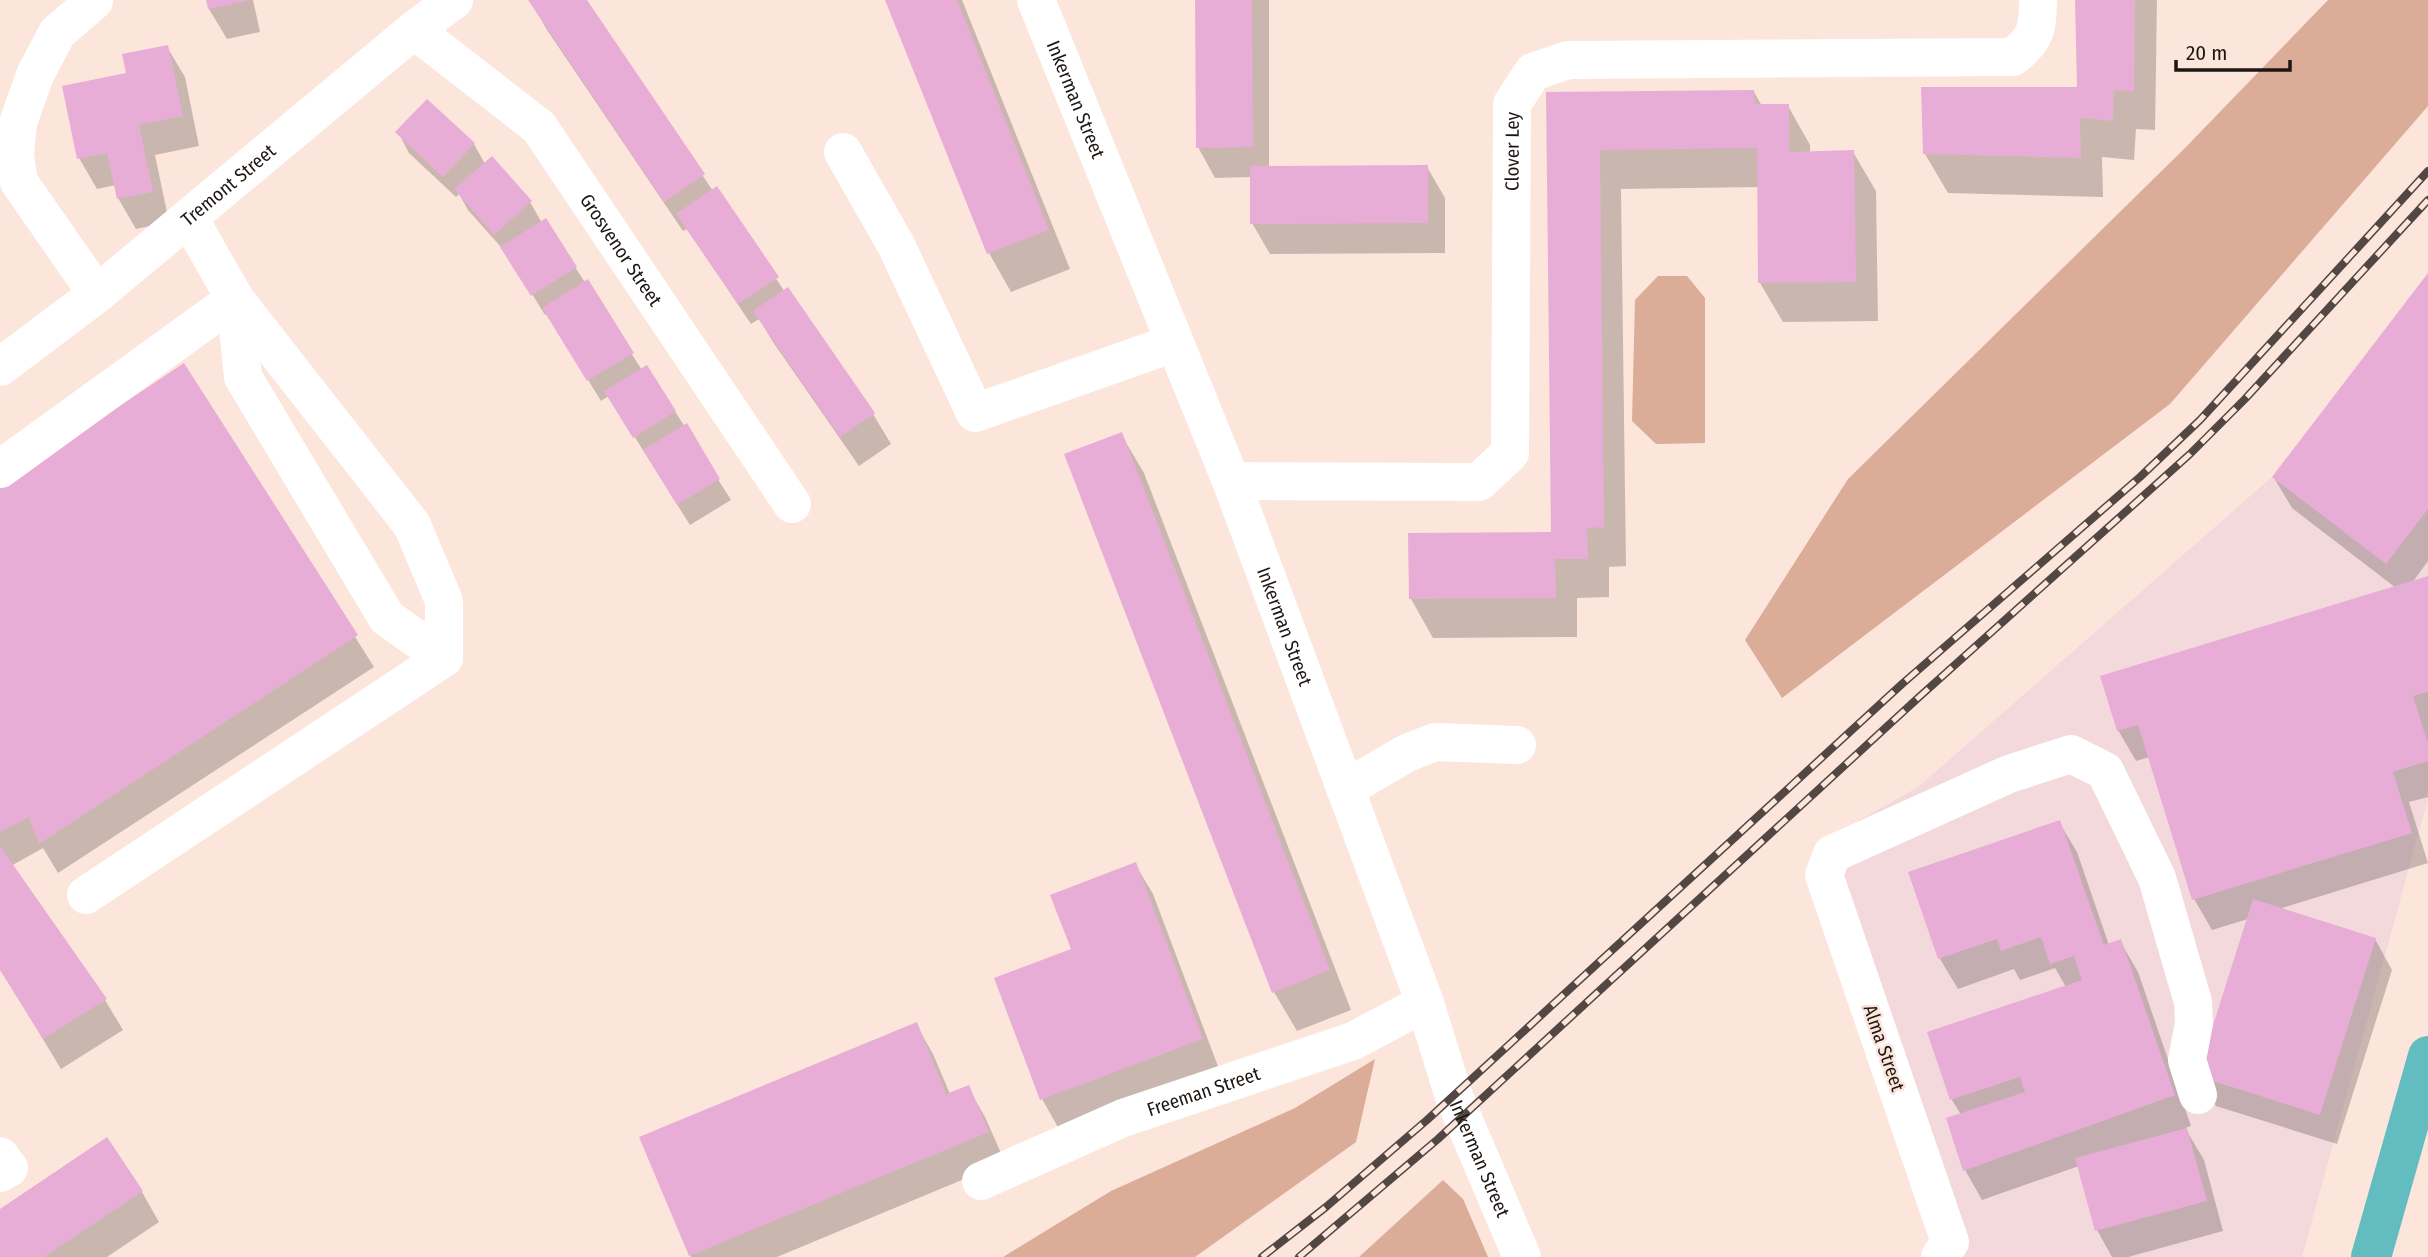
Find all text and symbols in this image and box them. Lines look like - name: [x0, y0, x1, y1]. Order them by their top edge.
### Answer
- scale bar: [2176, 28, 2290, 72]
- street label: Inkerman Street: [1042, 37, 1111, 162]
- text: 20 m: [2186, 40, 2227, 66]
- street label: Clover Ley: [1500, 111, 1523, 191]
- street label: Tremont Street: [176, 138, 281, 231]
- street label: Grosvenor Street: [575, 189, 668, 311]
- street label: Inkerman Street: [1252, 564, 1318, 690]
- street label: Alma Street: [1858, 1002, 1910, 1095]
- street label: Freeman Street: [1144, 1061, 1263, 1121]
- street label: Inkerman Street: [1445, 1096, 1515, 1221]

